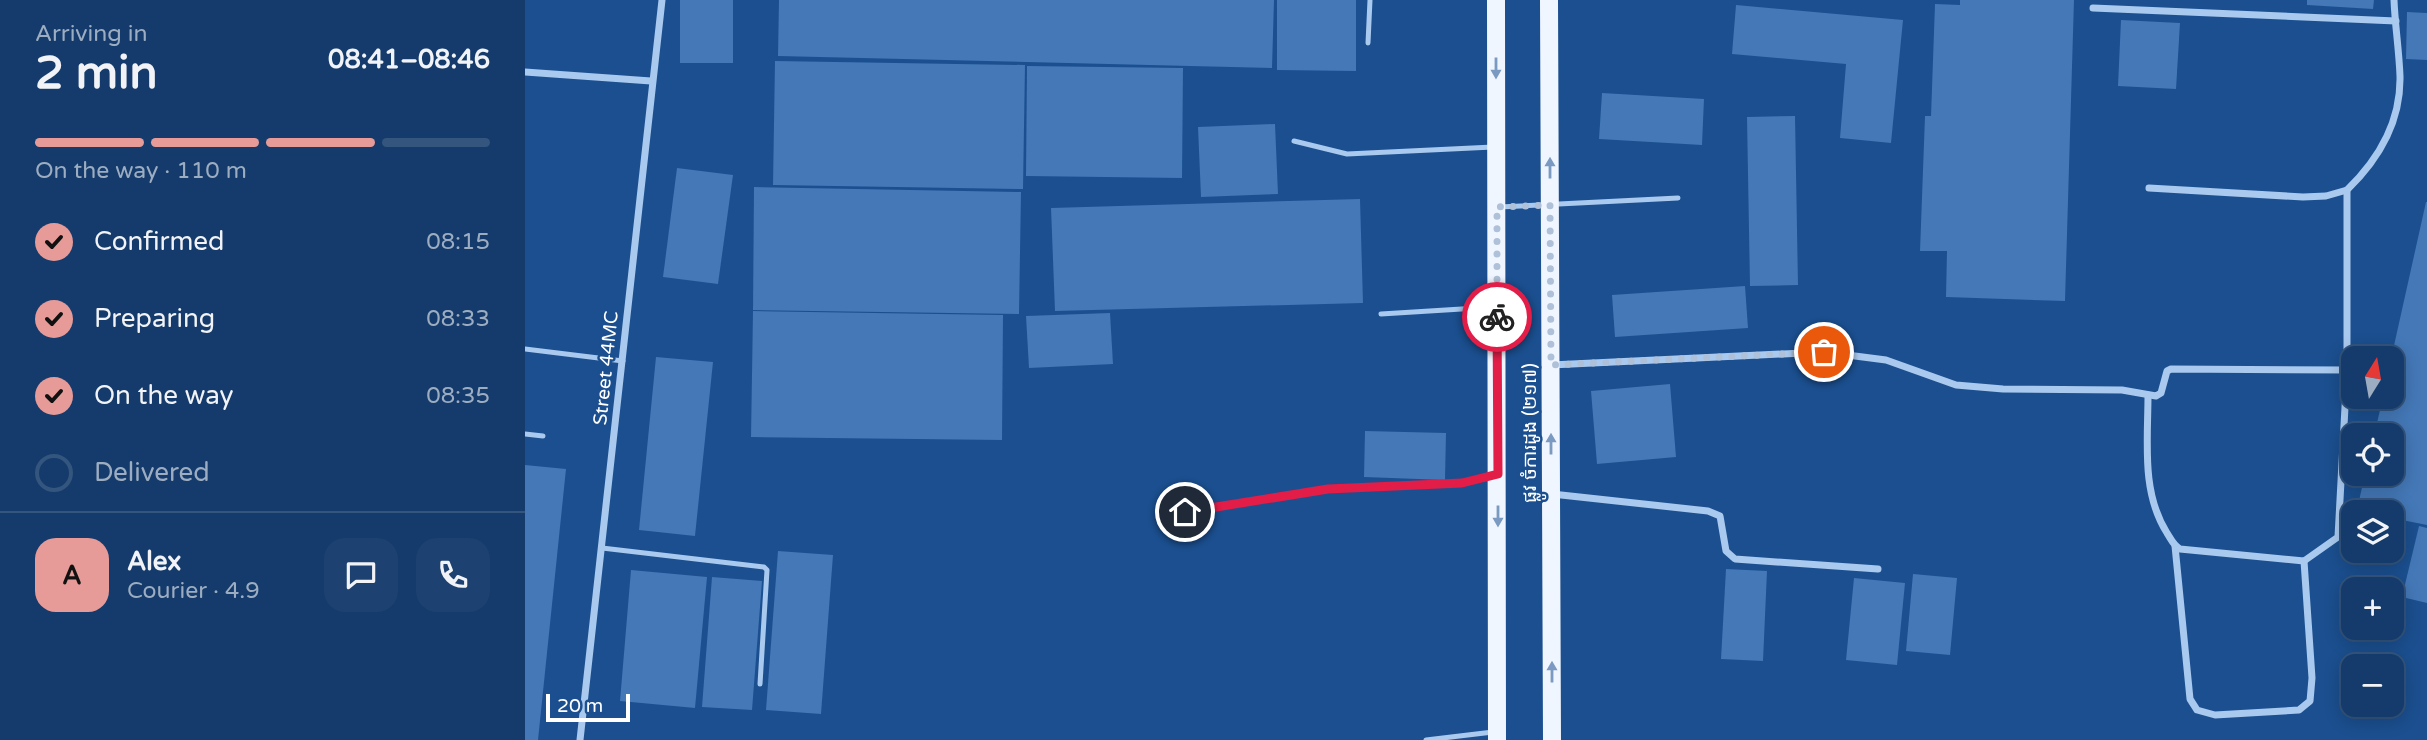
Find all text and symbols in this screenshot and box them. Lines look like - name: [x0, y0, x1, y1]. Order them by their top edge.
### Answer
- text: Arriving in: [35, 20, 148, 48]
- text: 08:41–08:46: [328, 44, 490, 75]
- text: 2 min: [35, 46, 158, 101]
- one-way arrow: [1490, 57, 1502, 79]
- text: On the way · 110 m: [35, 157, 247, 185]
- one-way arrow: [1544, 157, 1556, 179]
- icon: check: [35, 223, 73, 261]
- text: Confirmed: [94, 226, 224, 257]
- text: 08:15: [426, 228, 490, 256]
- courier: [1462, 282, 1532, 352]
- icon: bike: [1478, 298, 1516, 336]
- icon: check: [35, 300, 73, 338]
- text: Preparing: [94, 303, 215, 334]
- text: 08:33: [426, 305, 490, 333]
- street label: Street 44MC: [589, 310, 623, 426]
- pin: [1794, 322, 1854, 382]
- icon: bag: [1805, 333, 1843, 371]
- north arrow: [2341, 346, 2405, 410]
- map controls: [2341, 346, 2404, 717]
- street label: ផ្លូវ ចំការដូង (២១៧): [1519, 363, 1547, 503]
- icon: check: [35, 377, 73, 415]
- text: On the way: [94, 380, 234, 411]
- text: 08:35: [426, 382, 490, 410]
- button: locate: [2341, 423, 2404, 486]
- one-way arrow: [1545, 433, 1557, 455]
- text: Delivered: [94, 457, 210, 488]
- pin: [1155, 482, 1215, 542]
- icon: home: [1166, 493, 1204, 531]
- button: layers: [2341, 500, 2404, 563]
- one-way arrow: [1492, 505, 1504, 527]
- button: chat: [324, 538, 398, 612]
- button: phone: [416, 538, 490, 612]
- text: Alex: [127, 546, 181, 577]
- text: A: [62, 560, 82, 591]
- text: Courier · 4.9: [127, 577, 260, 605]
- button: +: [2341, 577, 2404, 640]
- button: −: [2341, 654, 2404, 717]
- one-way arrow: [1546, 661, 1558, 683]
- scale bar: [546, 691, 630, 723]
- text: 20 m: [557, 695, 603, 717]

